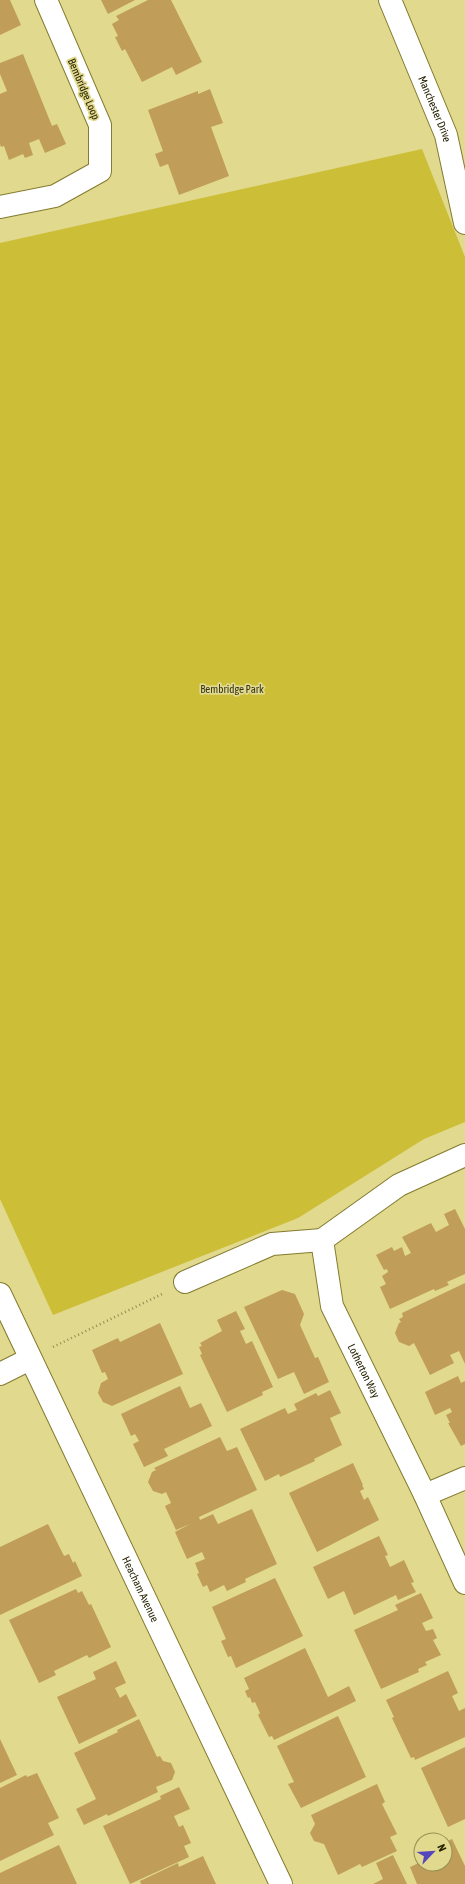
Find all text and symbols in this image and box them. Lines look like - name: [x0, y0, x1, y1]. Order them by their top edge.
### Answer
- street label: Bembridge Loop: [66, 57, 102, 121]
- street label: Manchester Drive: [416, 74, 453, 143]
- park label: Bembridge Park: [200, 683, 264, 695]
- street label: Lotherton Way: [346, 1342, 382, 1400]
- street label: Heacham Avenue: [120, 1555, 161, 1624]
- north arrow: [413, 1832, 453, 1872]
- text: N: [435, 1842, 449, 1853]

